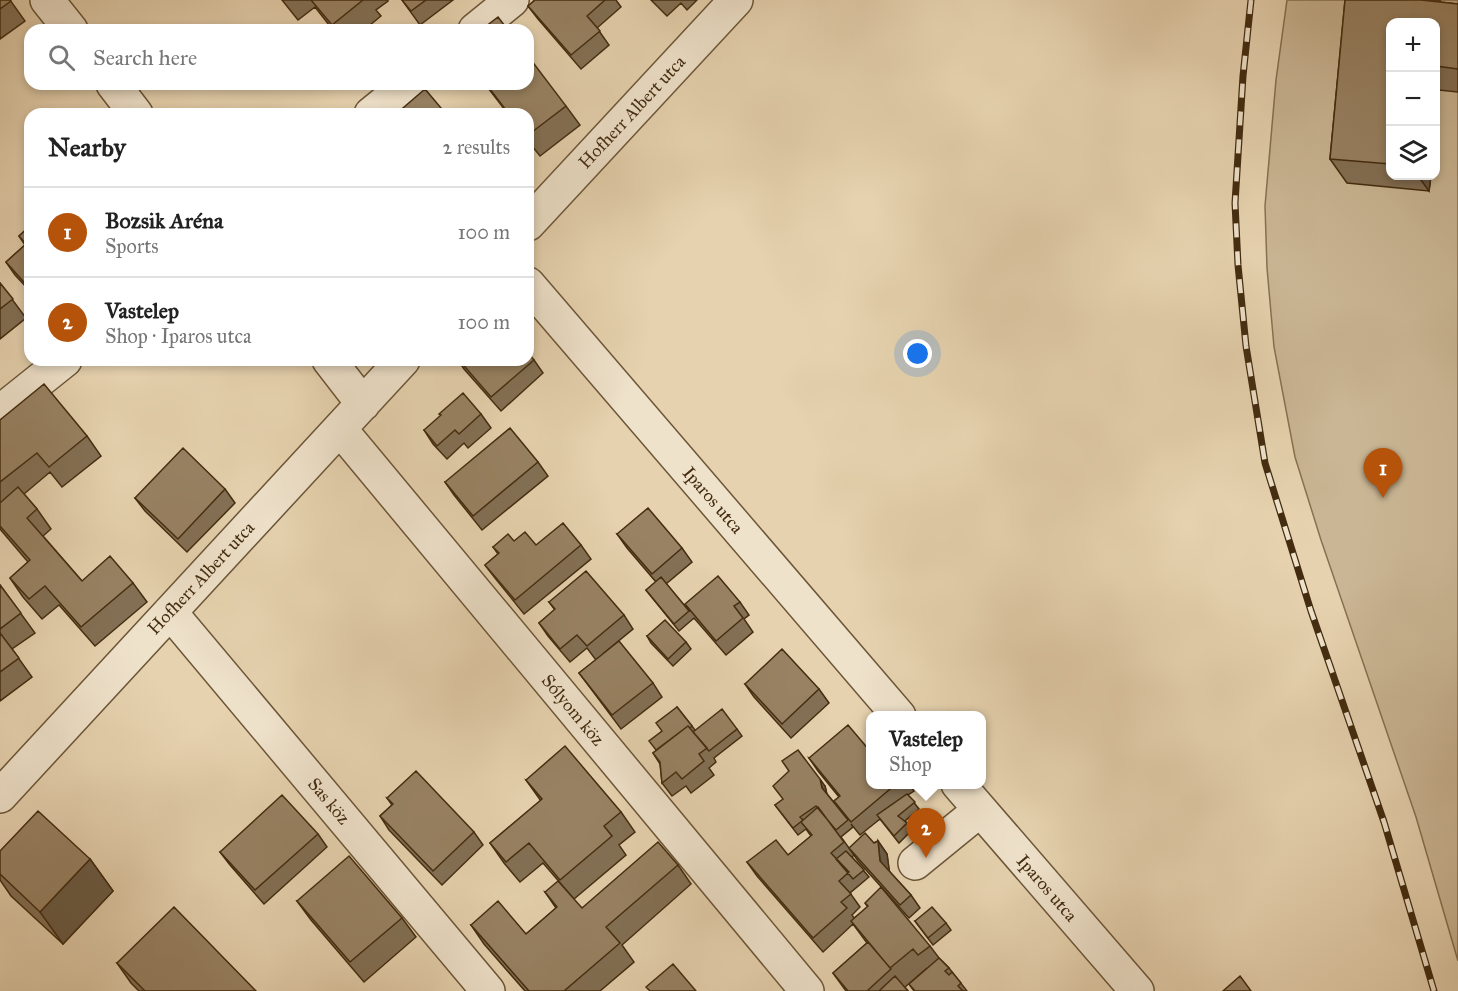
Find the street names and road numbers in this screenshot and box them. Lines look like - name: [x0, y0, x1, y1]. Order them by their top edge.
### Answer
- street label: Hofherr Albert utca: [574, 51, 690, 173]
- street label: Iparos utca: [678, 462, 748, 538]
- street label: Hofherr Albert utca: [143, 517, 259, 639]
- street label: Sólyom köz: [537, 670, 609, 750]
- street label: Sas köz: [303, 773, 355, 829]
- street label: Iparos utca: [1012, 850, 1082, 926]

